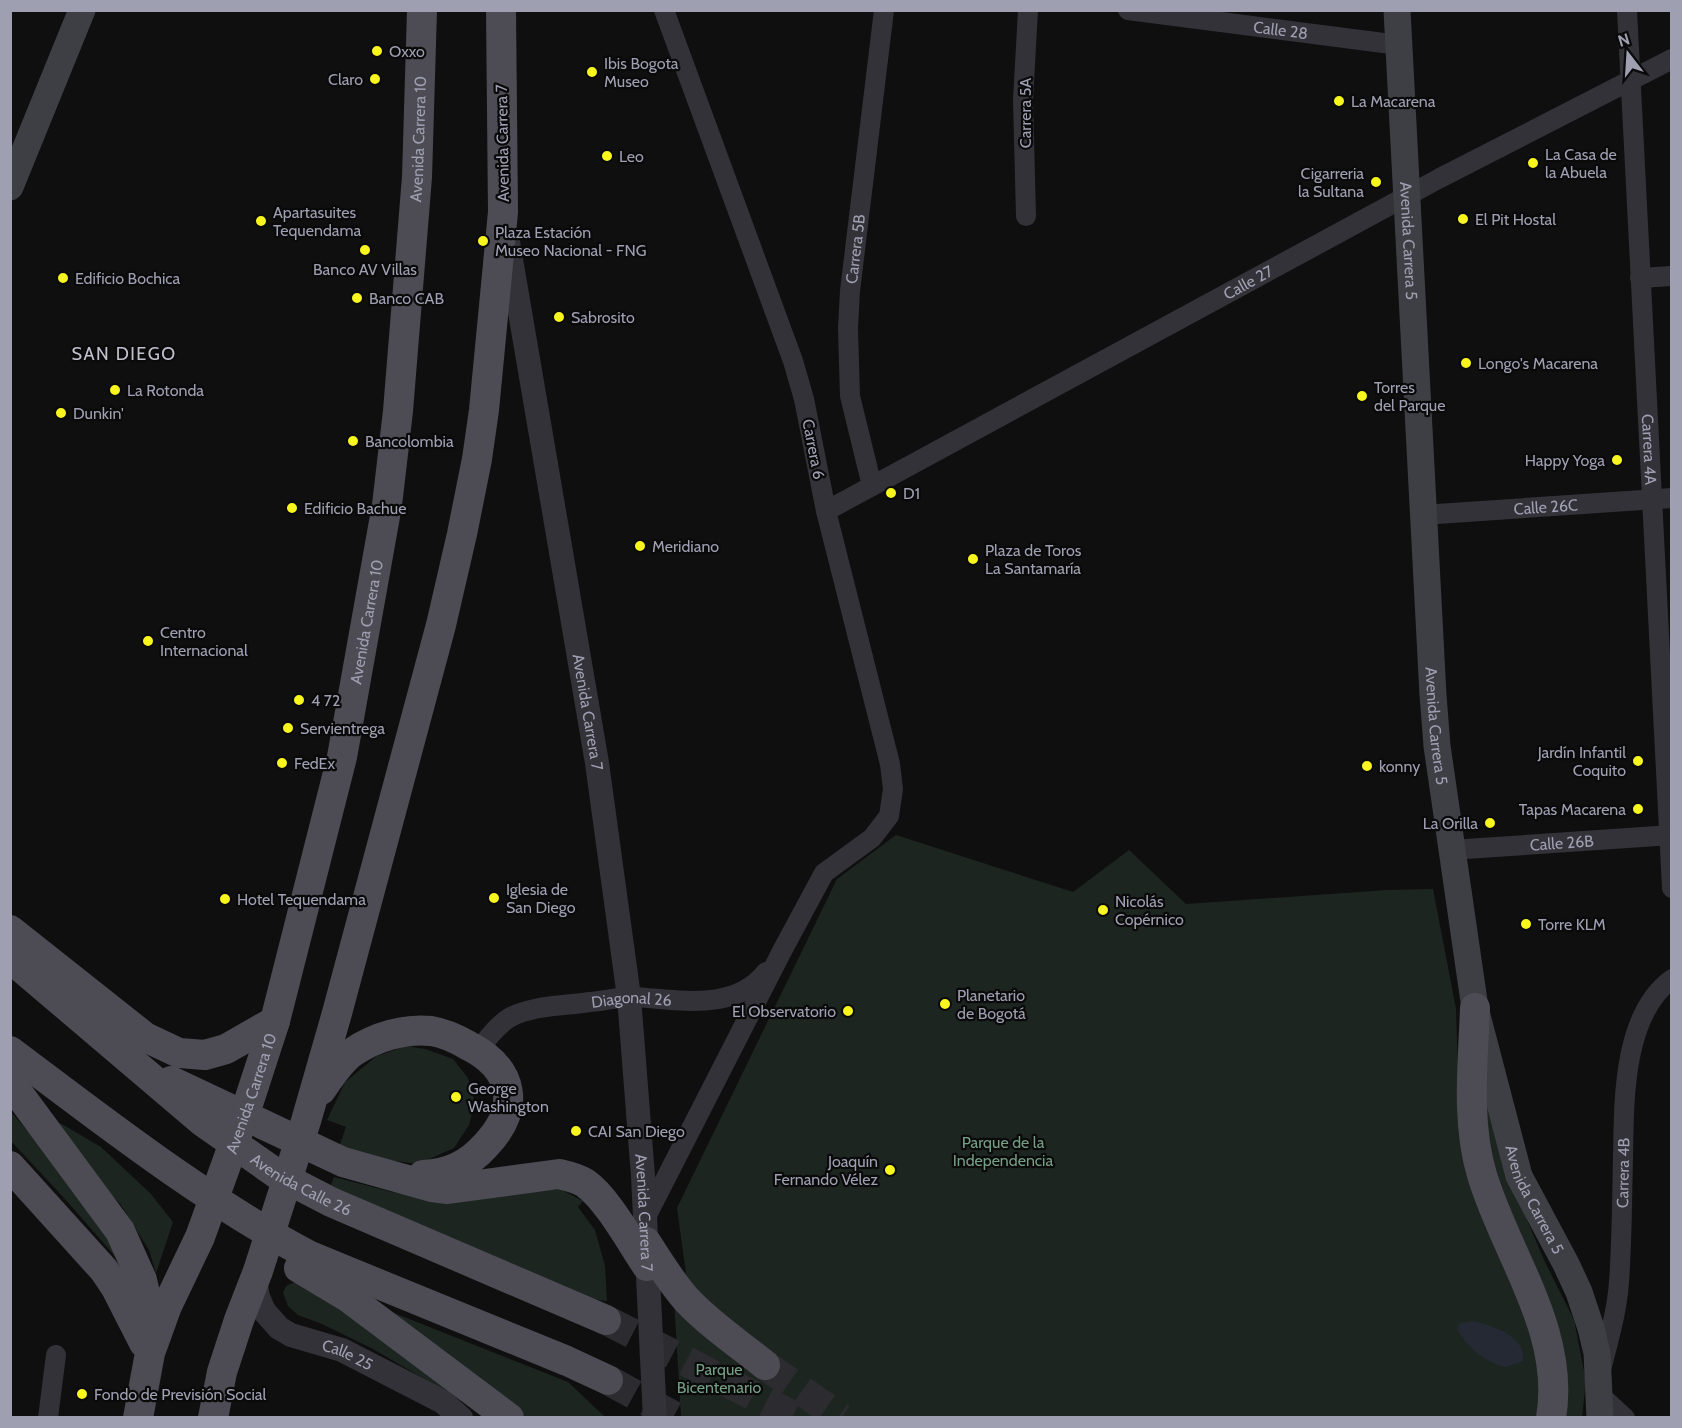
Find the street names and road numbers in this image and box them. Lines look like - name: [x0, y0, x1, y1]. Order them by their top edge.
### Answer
- street label: Calle 28: [1252, 17, 1309, 43]
- street label: Avenida Carrera 10: [406, 76, 430, 203]
- street label: Carrera 5A: [1016, 78, 1035, 148]
- street label: Avenida Carrera 7: [492, 84, 513, 202]
- street label: Avenida Carrera 5: [1396, 181, 1421, 300]
- street label: Carrera 5B: [842, 213, 869, 285]
- street label: Calle 27: [1220, 262, 1276, 304]
- street label: Carrera 4A: [1638, 413, 1660, 486]
- street label: Carrera 6: [798, 417, 829, 481]
- street label: Calle 26C: [1513, 495, 1579, 519]
- street label: Avenida Carrera 10: [346, 558, 387, 686]
- street label: Avenida Carrera 7: [569, 653, 607, 772]
- street label: Avenida Carrera 5: [1422, 666, 1452, 786]
- street label: Calle 26B: [1529, 831, 1595, 855]
- street label: Diagonal 26: [590, 988, 672, 1012]
- street label: Avenida Carrera 10: [222, 1031, 280, 1156]
- street label: Carrera 4B: [1613, 1137, 1633, 1208]
- street label: Avenida Carrera 5: [1501, 1143, 1568, 1257]
- street label: Avenida Calle 26: [247, 1150, 354, 1220]
- street label: Avenida Carrera 7: [631, 1153, 657, 1272]
- street label: Calle 25: [320, 1336, 376, 1374]

